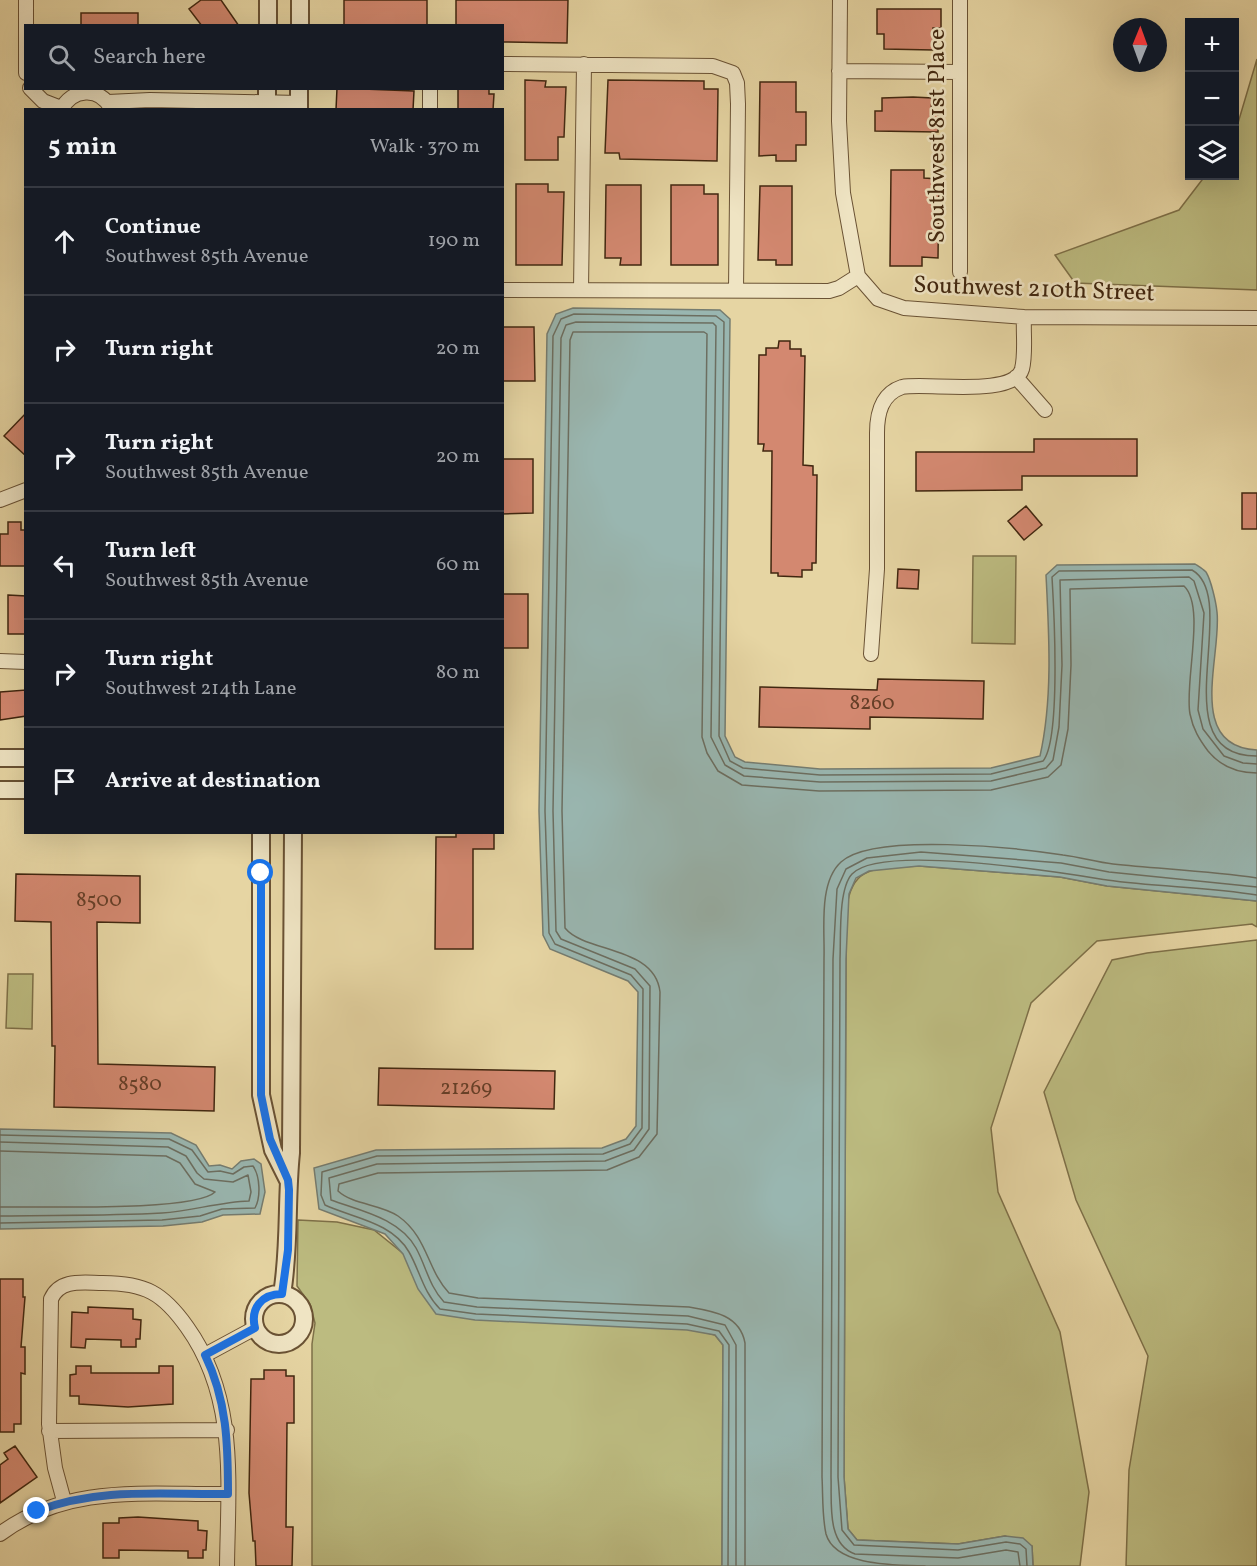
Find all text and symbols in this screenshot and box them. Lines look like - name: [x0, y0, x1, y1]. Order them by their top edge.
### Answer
- north arrow: [1113, 18, 1167, 72]
- map controls: [1185, 18, 1239, 180]
- button: +: [1185, 18, 1239, 72]
- search box: [24, 24, 504, 90]
- street label: Southwest 81st Place: [921, 29, 955, 243]
- icon: search: [45, 41, 78, 74]
- text: Search here: [93, 42, 206, 73]
- button: −: [1185, 72, 1239, 126]
- button: layers: [1185, 126, 1239, 180]
- text: 5 min: [48, 129, 117, 165]
- text: Walk · 370 m: [370, 133, 480, 161]
- text: Continue: [105, 212, 201, 243]
- icon: ahead: [48, 225, 81, 258]
- text: 190 m: [428, 227, 480, 255]
- text: Southwest 85th Avenue: [105, 243, 308, 271]
- street label: Southwest 210th Street: [913, 269, 1155, 311]
- icon: right: [48, 333, 81, 366]
- text: Turn right: [105, 334, 213, 365]
- text: 20 m: [436, 335, 480, 363]
- text: Turn right: [105, 428, 213, 459]
- icon: right: [48, 441, 81, 474]
- text: 20 m: [436, 443, 480, 471]
- text: Southwest 85th Avenue: [105, 459, 308, 487]
- text: Turn left: [105, 536, 196, 567]
- icon: left: [48, 549, 81, 582]
- text: 60 m: [436, 551, 480, 579]
- text: Southwest 85th Avenue: [105, 567, 308, 595]
- text: Turn right: [105, 644, 213, 675]
- icon: right: [48, 657, 81, 690]
- text: 80 m: [436, 659, 480, 687]
- text: Southwest 214th Lane: [105, 675, 296, 703]
- house number: 8260: [849, 689, 895, 718]
- icon: arrive: [48, 765, 81, 798]
- text: Arrive at destination: [105, 766, 321, 797]
- route start: [247, 859, 273, 885]
- house number: 8500: [76, 886, 122, 915]
- house number: 8580: [118, 1070, 162, 1099]
- house number: 21269: [440, 1074, 492, 1103]
- route end: [23, 1497, 49, 1523]

